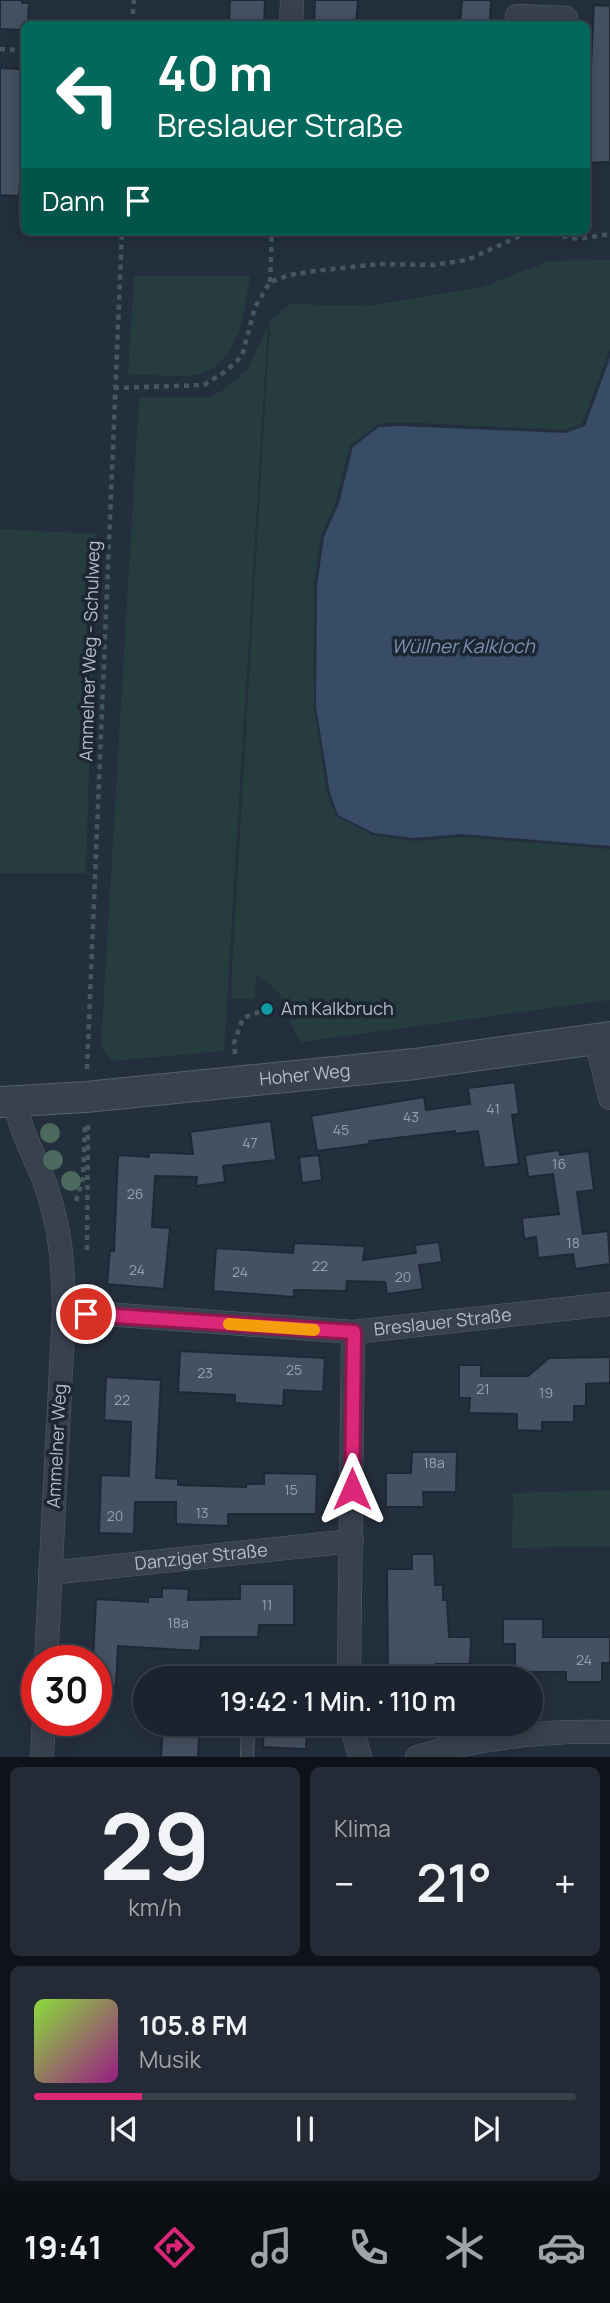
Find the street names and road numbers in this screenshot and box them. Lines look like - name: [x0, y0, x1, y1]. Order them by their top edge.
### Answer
- street label: Ammelner Weg - Schulweg: [73, 540, 105, 762]
- street label: Hoher Weg: [258, 1058, 351, 1091]
- street label: Breslauer Straße: [372, 1302, 513, 1341]
- street label: Ammelner Weg: [41, 1383, 71, 1509]
- street label: Danziger Straße: [133, 1537, 269, 1575]

